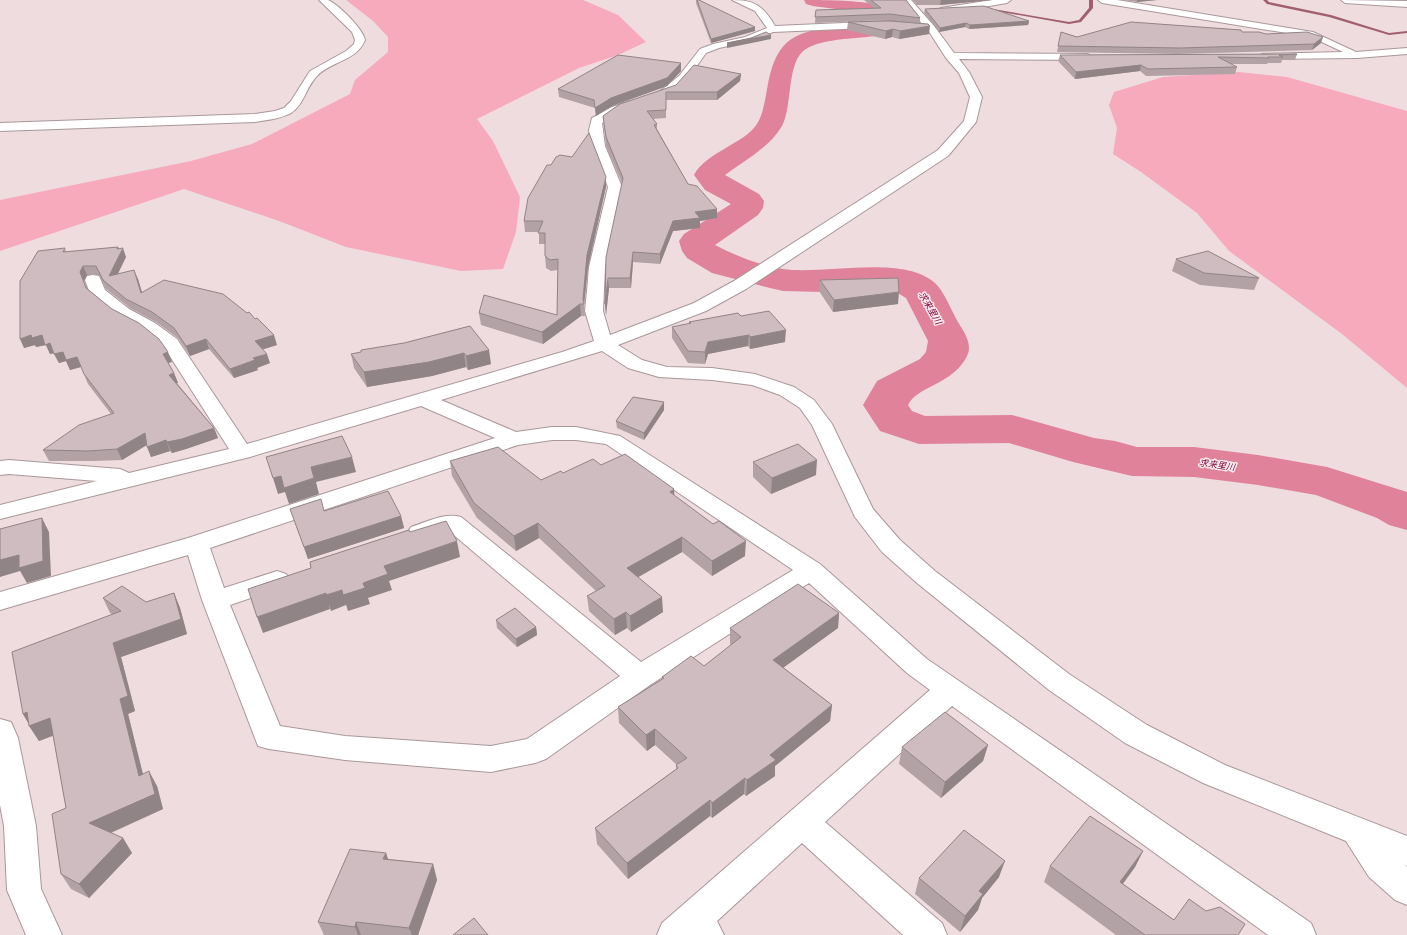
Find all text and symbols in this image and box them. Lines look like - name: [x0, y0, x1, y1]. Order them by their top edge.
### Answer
- water label: 求来里川: [917, 290, 944, 327]
- water label: 求来里川: [1198, 458, 1237, 473]

